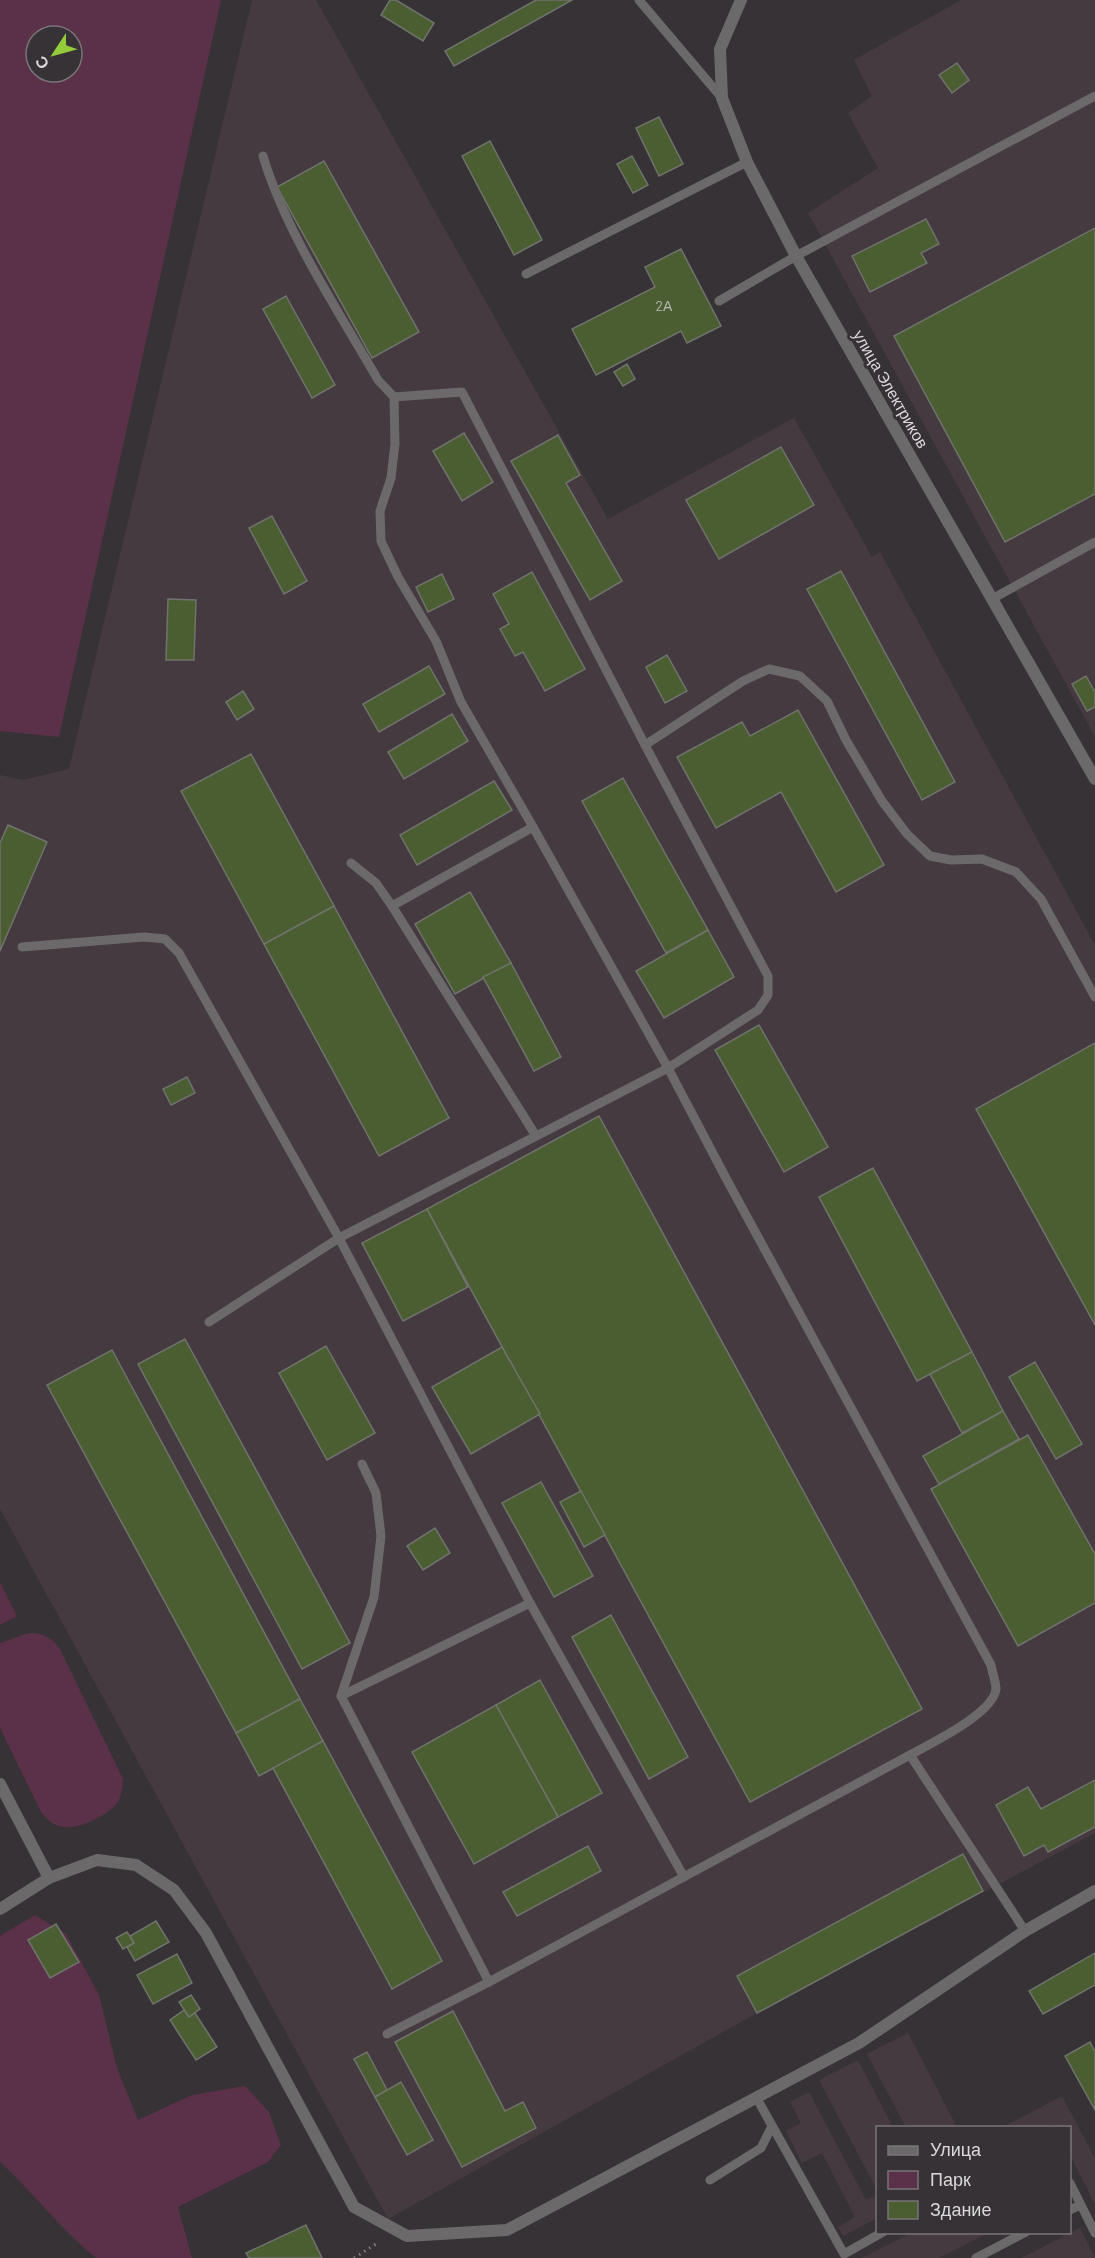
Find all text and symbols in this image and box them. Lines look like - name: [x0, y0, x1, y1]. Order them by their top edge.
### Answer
- north arrow: [24, 24, 84, 84]
- text: С: [30, 52, 53, 73]
- house number: 2А: [656, 297, 673, 314]
- street label: улица Электриков: [850, 326, 933, 451]
- legend: [876, 2126, 1071, 2234]
- text: Улица: [930, 2138, 982, 2160]
- text: Парк: [930, 2168, 971, 2190]
- text: Здание: [930, 2198, 991, 2220]

